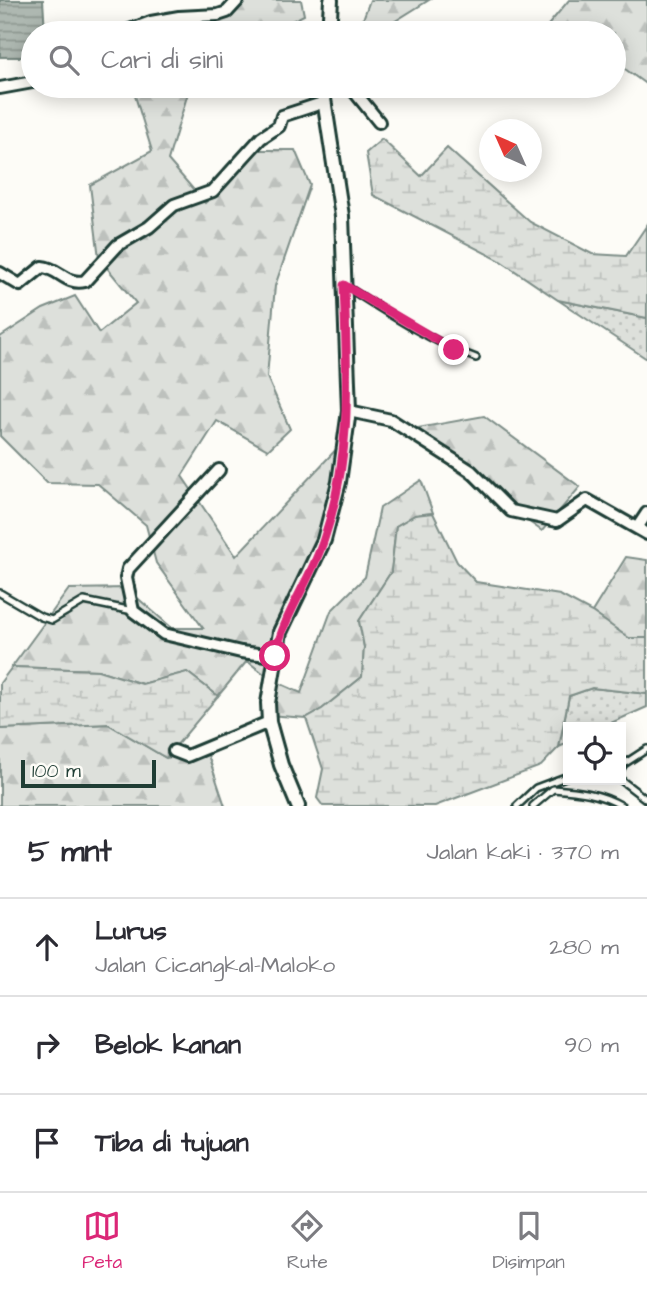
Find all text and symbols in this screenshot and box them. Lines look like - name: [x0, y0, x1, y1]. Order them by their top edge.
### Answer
- search box: [21, 21, 626, 98]
- icon: search: [45, 41, 83, 79]
- text: Cari di sini: [101, 42, 223, 78]
- north arrow: [479, 119, 542, 182]
- route end: [438, 334, 469, 365]
- route start: [259, 640, 290, 671]
- map controls: [563, 722, 626, 785]
- button: locate: [563, 722, 626, 785]
- scale bar: [21, 757, 156, 789]
- text: 100 m: [32, 758, 81, 785]
- text: 5 mnt: [28, 831, 112, 873]
- text: Jalan kaki · 370 m: [427, 836, 619, 868]
- text: Lurus: [95, 913, 167, 949]
- icon: ahead: [28, 928, 66, 966]
- text: 280 m: [549, 931, 619, 963]
- text: Jalan Cicangkal–Maloko: [95, 949, 335, 981]
- icon: right: [28, 1026, 66, 1064]
- text: Belok kanan: [95, 1027, 241, 1063]
- text: 90 m: [564, 1029, 619, 1061]
- icon: arrive: [28, 1124, 66, 1162]
- text: Tiba di tujuan: [95, 1125, 249, 1161]
- tab: Peta: [82, 1207, 122, 1276]
- tab: Rute: [287, 1207, 328, 1276]
- tab: Disimpan: [493, 1207, 565, 1276]

